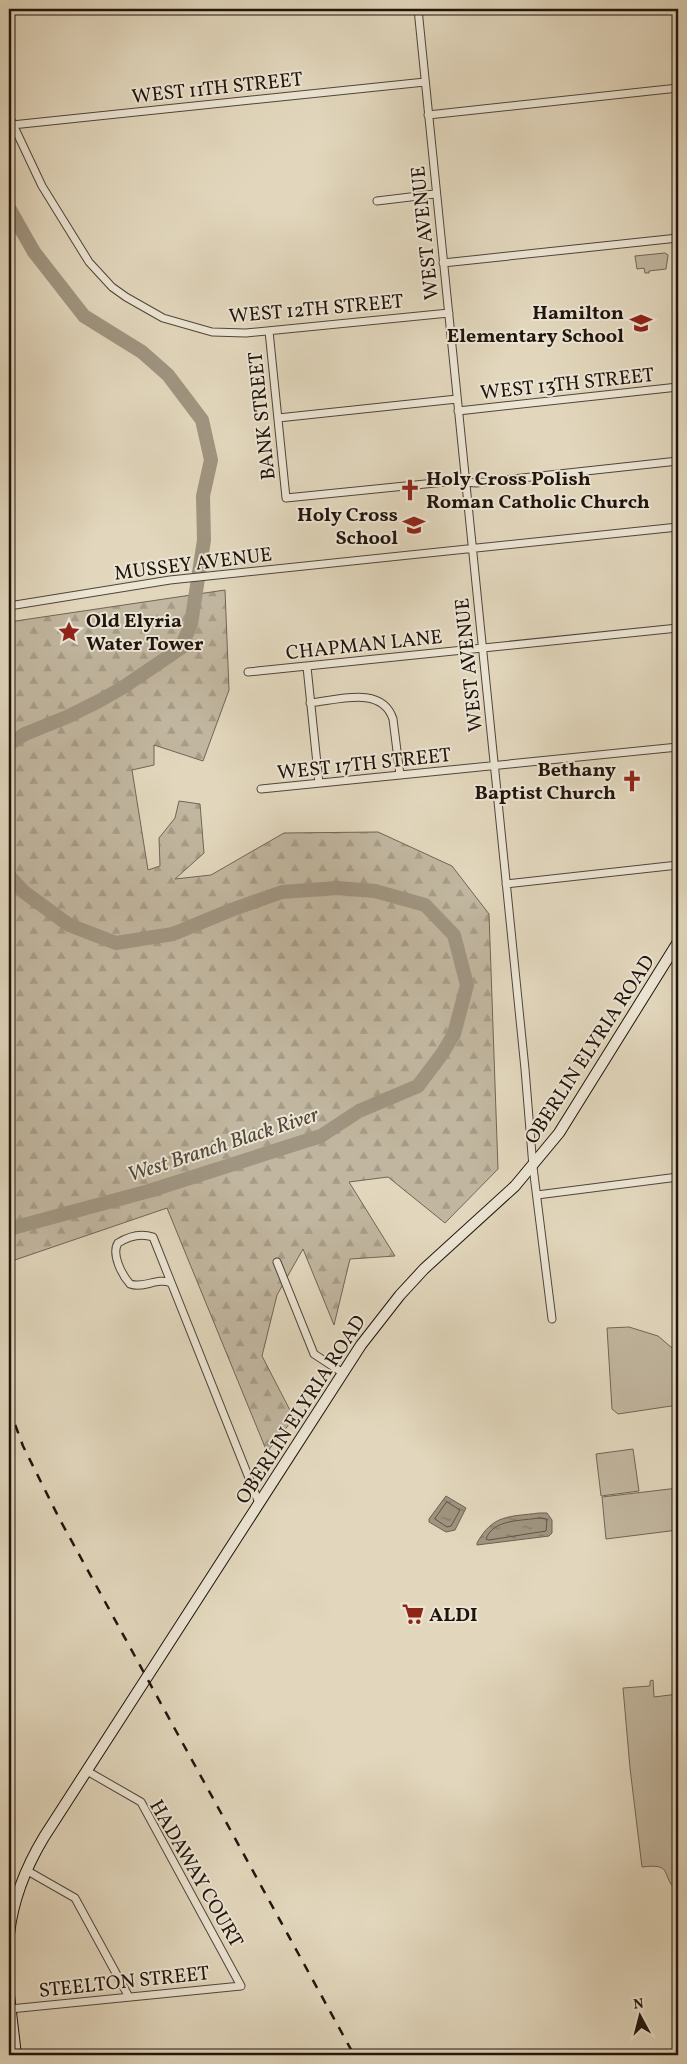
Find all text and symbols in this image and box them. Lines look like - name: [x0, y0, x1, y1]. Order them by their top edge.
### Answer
- street label: WEST 11TH STREET: [130, 66, 305, 112]
- street label: WEST AVENUE: [405, 164, 447, 301]
- street label: WEST 12TH STREET: [228, 288, 405, 332]
- place label: Hamilton Elementary School: [447, 300, 624, 351]
- school or university icon: Hamilton Elementary School: [628, 310, 654, 336]
- street label: BANK STREET: [242, 350, 284, 481]
- street label: WEST 13TH STREET: [479, 362, 656, 408]
- place label: Holy Cross Polish Roman Catholic Church: [426, 466, 650, 517]
- church icon: Holy Cross Polish Roman Catholic Church: [397, 477, 423, 503]
- place label: Holy Cross School: [297, 502, 398, 553]
- school or university icon: Holy Cross School: [401, 512, 427, 538]
- street label: MUSSEY AVENUE: [113, 541, 274, 589]
- street label: WEST AVENUE: [449, 596, 491, 733]
- place label: Old Elyria Water Tower: [86, 608, 204, 659]
- place icon: Old Elyria Water Tower: [56, 619, 82, 645]
- street label: CHAPMAN LANE: [284, 624, 444, 668]
- street label: WEST 17TH STREET: [276, 742, 453, 788]
- place label: Bethany Baptist Church: [475, 757, 616, 808]
- church icon: Bethany Baptist Church: [619, 768, 645, 794]
- street label: OBERLIN ELYRIA ROAD: [519, 950, 662, 1150]
- water label: West Branch Black River: [124, 1101, 323, 1190]
- street label: OBERLIN ELYRIA ROAD: [230, 1310, 373, 1510]
- supermarket icon: ALDI: [400, 1601, 426, 1627]
- place label: ALDI: [429, 1602, 478, 1630]
- street label: HADAWAY COURT: [142, 1795, 249, 1953]
- street label: STEELTON STREET: [38, 1960, 211, 2006]
- north arrow: [614, 1992, 664, 2042]
- text: N: [632, 1995, 645, 2015]

